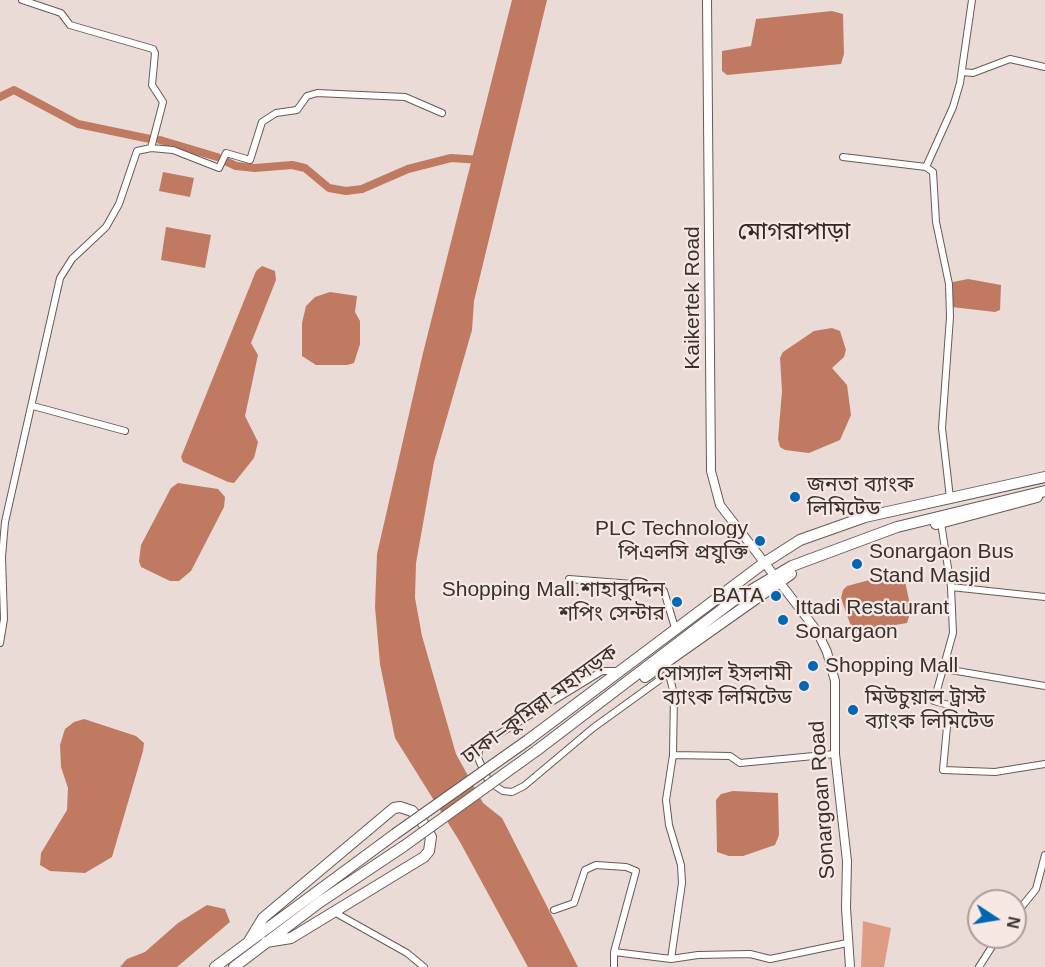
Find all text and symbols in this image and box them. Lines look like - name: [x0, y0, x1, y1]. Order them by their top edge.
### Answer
- district label: মোগরাপাড়া: [738, 218, 850, 246]
- street label: Kaikertek Road: [680, 226, 706, 370]
- place label: জনতা ব্যাংক লিমিটেড: [807, 472, 914, 522]
- marker: জনতা ব্যাংক লিমিটেড: [788, 490, 802, 504]
- place label: PLC Technology পিএলসি প্রযুক্তি: [595, 516, 748, 566]
- marker: PLC Technology পিএলসি প্রযুক্তি: [753, 534, 767, 548]
- place label: Sonargaon Bus Stand Masjid: [869, 539, 1014, 589]
- marker: Sonargaon Bus Stand Masjid: [850, 557, 864, 571]
- place label: Shopping Mall.শাহাবুদ্দিন শপিং সেন্টার: [442, 577, 665, 627]
- place label: BATA: [712, 583, 764, 609]
- marker: BATA: [769, 589, 783, 603]
- marker: Shopping Mall.শাহাবুদ্দিন শপিং সেন্টার: [670, 595, 684, 609]
- place label: Ittadi Restaurant Sonargaon: [795, 595, 949, 645]
- marker: Ittadi Restaurant Sonargaon: [776, 613, 790, 627]
- street label: ঢাকা–কুমিল্লা মহাসড়ক: [457, 640, 623, 770]
- place label: Shopping Mall: [825, 653, 958, 679]
- marker: Shopping Mall: [806, 659, 820, 673]
- place label: সোস্যাল ইসলামী ব্যাংক লিমিটেড: [657, 661, 792, 711]
- marker: সোস্যাল ইসলামী ব্যাংক লিমিটেড: [797, 679, 811, 693]
- place label: মিউচুয়াল ট্রাস্ট ব্যাংক লিমিটেড: [865, 685, 994, 735]
- marker: মিউচুয়াল ট্রাস্ট ব্যাংক লিমিটেড: [846, 703, 860, 717]
- street label: Sonargoan Road: [805, 720, 841, 880]
- north arrow: [967, 889, 1027, 949]
- text: N: [1004, 915, 1023, 930]

